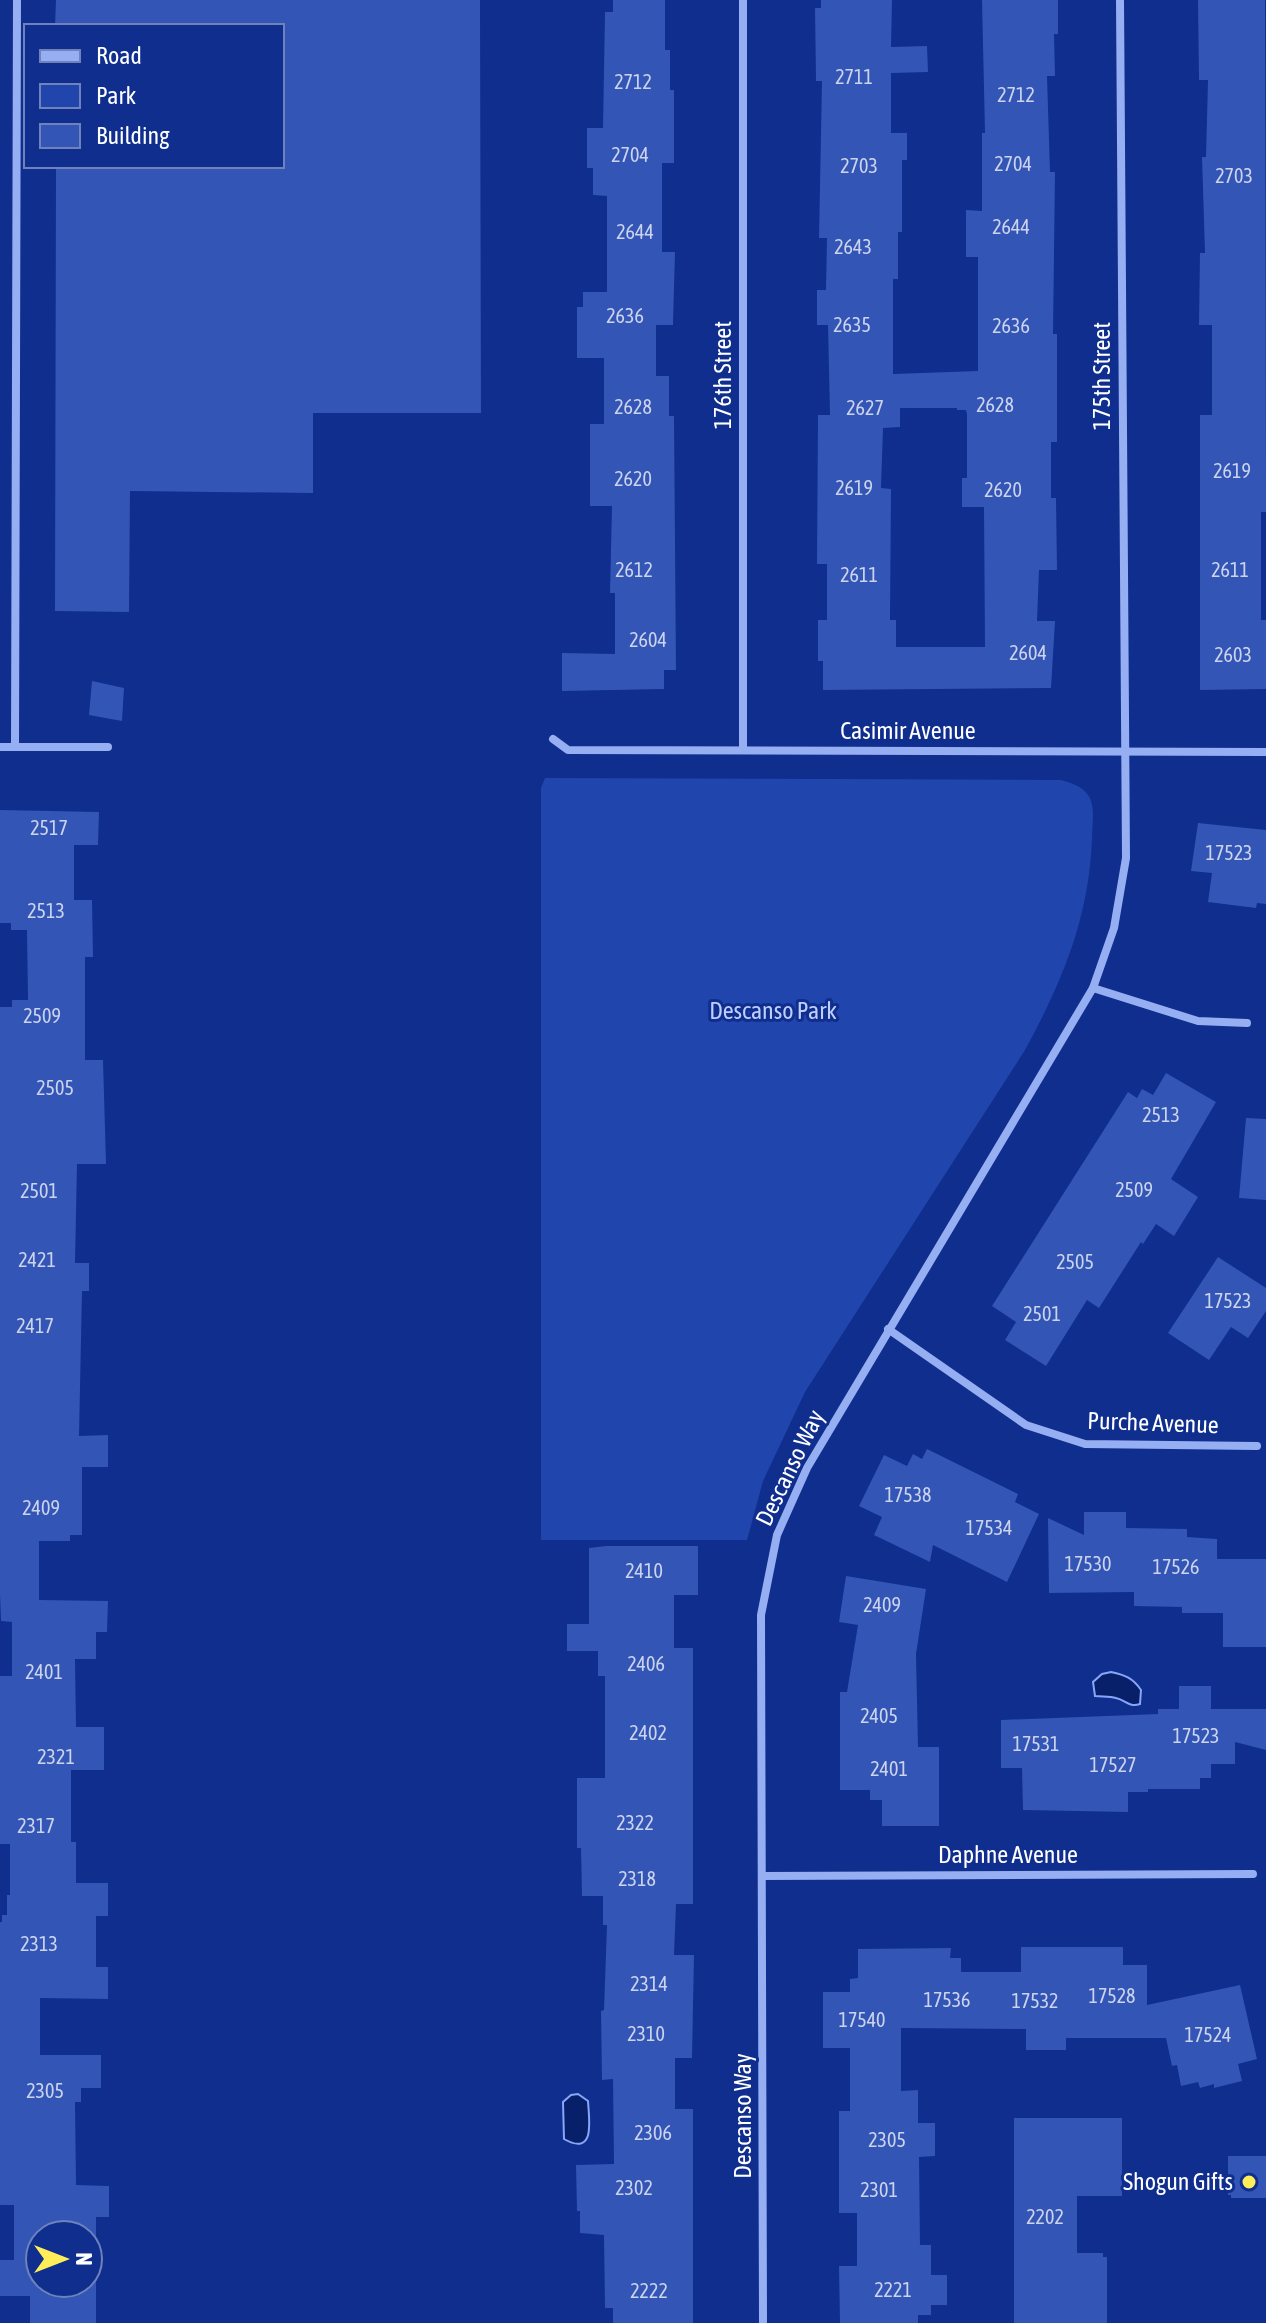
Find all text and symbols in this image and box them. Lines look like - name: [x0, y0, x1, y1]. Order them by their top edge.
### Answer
- legend: [24, 24, 284, 168]
- text: Road: [96, 42, 142, 69]
- house number: 2711: [835, 65, 873, 88]
- house number: 2712: [614, 70, 652, 93]
- text: Park: [96, 82, 137, 109]
- house number: 2712: [997, 83, 1035, 106]
- text: Building: [96, 122, 170, 149]
- house number: 2704: [611, 143, 649, 166]
- house number: 2704: [994, 152, 1032, 175]
- house number: 2703: [840, 154, 878, 177]
- house number: 2703: [1215, 164, 1253, 187]
- house number: 2644: [992, 215, 1030, 238]
- house number: 2644: [616, 220, 654, 243]
- house number: 2643: [834, 235, 872, 258]
- house number: 2636: [606, 304, 644, 327]
- house number: 2635: [833, 313, 871, 336]
- house number: 2636: [992, 314, 1030, 337]
- street label: 176th Street: [709, 321, 736, 429]
- street label: 175th Street: [1088, 322, 1115, 430]
- house number: 2628: [976, 393, 1014, 416]
- house number: 2628: [614, 395, 652, 418]
- house number: 2627: [846, 396, 884, 419]
- house number: 2619: [1213, 459, 1251, 482]
- house number: 2620: [614, 467, 652, 490]
- house number: 2619: [835, 476, 873, 499]
- house number: 2620: [984, 478, 1022, 501]
- house number: 2612: [615, 558, 653, 581]
- house number: 2611: [1211, 558, 1249, 581]
- house number: 2611: [840, 563, 878, 586]
- house number: 2604: [629, 628, 667, 651]
- house number: 2604: [1009, 641, 1047, 664]
- house number: 2603: [1214, 643, 1252, 666]
- street label: Casimir Avenue: [840, 717, 976, 744]
- house number: 2517: [30, 816, 68, 839]
- house number: 17523: [1206, 841, 1253, 864]
- house number: 2513: [27, 899, 65, 922]
- park label: Descanso Park: [709, 997, 837, 1024]
- house number: 2509: [23, 1004, 61, 1027]
- house number: 2505: [36, 1076, 74, 1099]
- house number: 2513: [1142, 1103, 1180, 1126]
- house number: 2509: [1115, 1178, 1153, 1201]
- house number: 2501: [20, 1179, 58, 1202]
- house number: 2421: [18, 1248, 56, 1271]
- house number: 2505: [1056, 1250, 1094, 1273]
- house number: 17523: [1205, 1289, 1252, 1312]
- house number: 2501: [1023, 1302, 1061, 1325]
- house number: 2417: [16, 1314, 54, 1337]
- street label: Descanso Way: [750, 1405, 829, 1530]
- street label: Purche Avenue: [1087, 1407, 1219, 1438]
- house number: 17538: [885, 1483, 932, 1506]
- house number: 2409: [22, 1496, 60, 1519]
- house number: 17534: [966, 1516, 1013, 1539]
- house number: 17530: [1065, 1552, 1112, 1575]
- house number: 17526: [1153, 1555, 1200, 1578]
- house number: 2410: [625, 1559, 663, 1582]
- house number: 2409: [863, 1593, 901, 1616]
- house number: 2406: [627, 1652, 665, 1675]
- house number: 2401: [25, 1660, 63, 1683]
- house number: 2405: [860, 1704, 898, 1727]
- house number: 2402: [629, 1721, 667, 1744]
- house number: 17523: [1173, 1724, 1220, 1747]
- house number: 17531: [1013, 1732, 1060, 1755]
- house number: 2321: [37, 1745, 75, 1768]
- house number: 17527: [1090, 1753, 1137, 1776]
- house number: 2401: [870, 1757, 908, 1780]
- house number: 2322: [616, 1811, 654, 1834]
- house number: 2317: [17, 1814, 55, 1837]
- street label: Daphne Avenue: [938, 1841, 1078, 1868]
- house number: 2318: [618, 1867, 656, 1890]
- house number: 2313: [20, 1932, 58, 1955]
- house number: 2314: [630, 1972, 668, 1995]
- house number: 17528: [1089, 1984, 1136, 2007]
- house number: 17536: [924, 1988, 971, 2011]
- house number: 17532: [1012, 1989, 1059, 2012]
- house number: 17540: [839, 2008, 886, 2031]
- house number: 2310: [627, 2022, 665, 2045]
- house number: 17524: [1185, 2023, 1232, 2046]
- street label: Descanso Way: [729, 2053, 756, 2179]
- house number: 2305: [26, 2079, 64, 2102]
- house number: 2306: [634, 2121, 672, 2144]
- house number: 2305: [868, 2128, 906, 2151]
- place label: Shogun Gifts: [1123, 2168, 1233, 2195]
- marker: Shogun Gifts: [1240, 2173, 1258, 2191]
- house number: 2302: [615, 2176, 653, 2199]
- house number: 2301: [860, 2178, 898, 2201]
- house number: 2202: [1026, 2205, 1064, 2228]
- north arrow: [24, 2219, 104, 2299]
- text: N: [71, 2253, 97, 2265]
- house number: 2221: [874, 2278, 912, 2301]
- house number: 2222: [630, 2279, 668, 2302]

